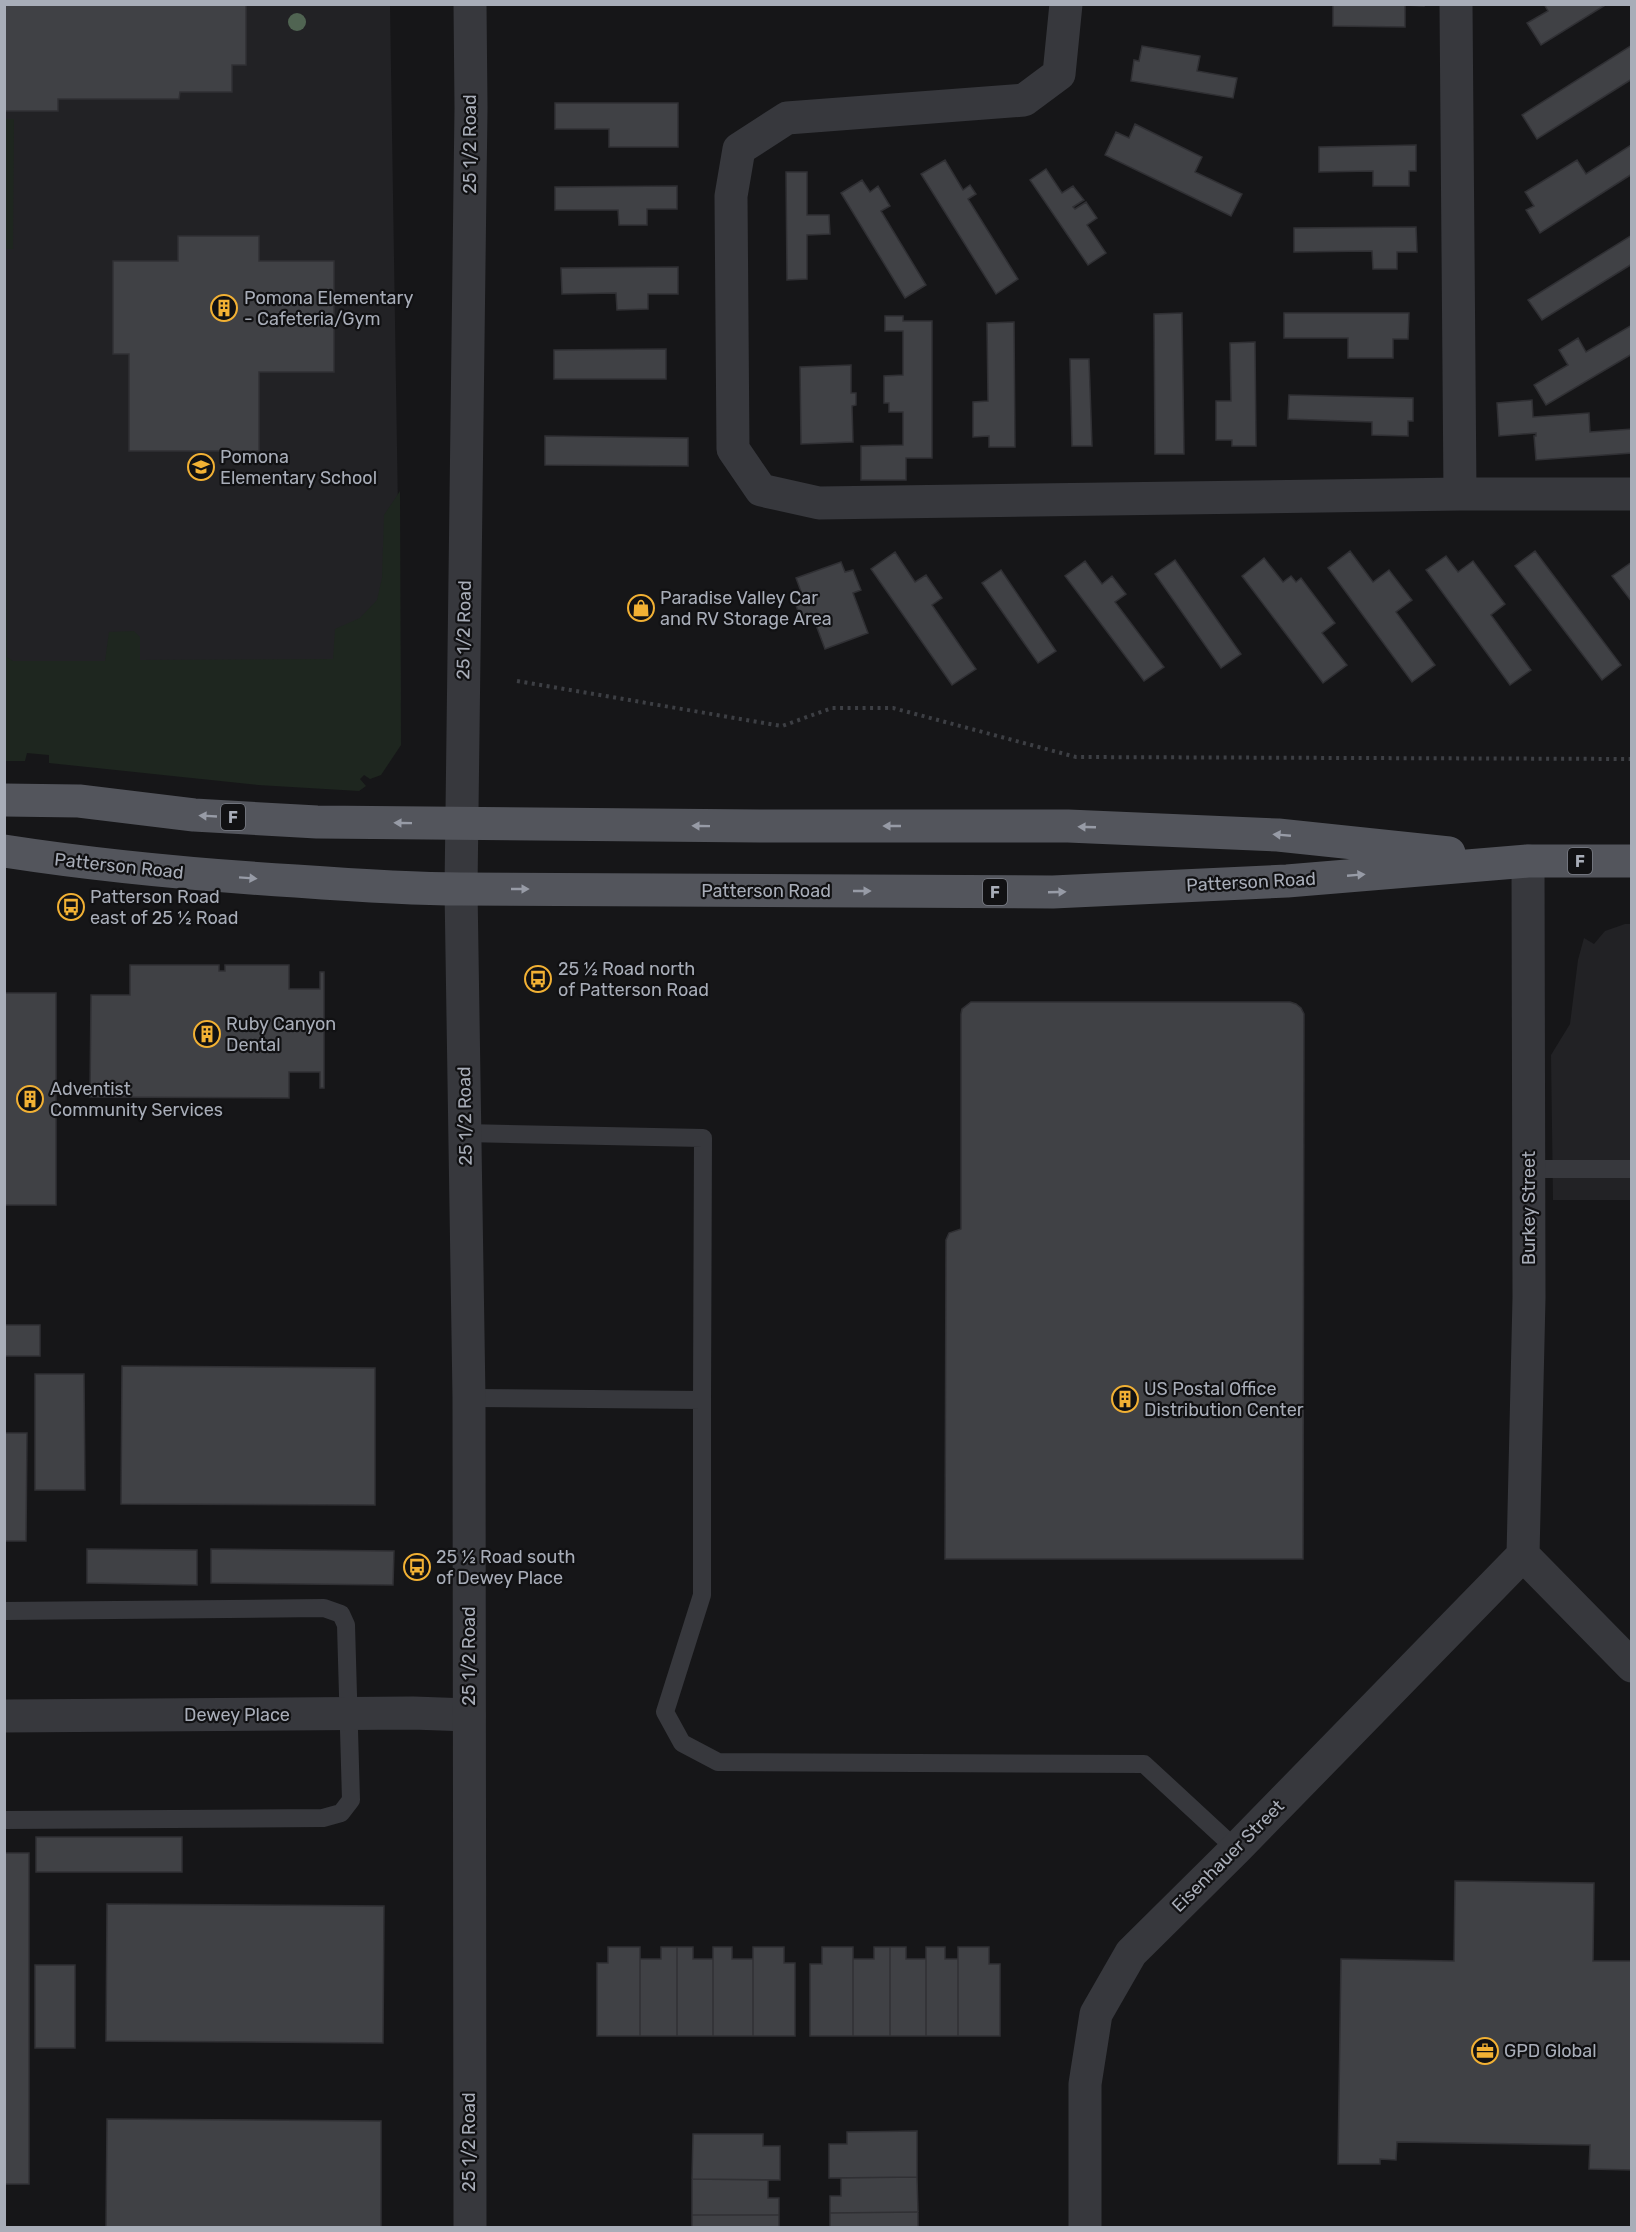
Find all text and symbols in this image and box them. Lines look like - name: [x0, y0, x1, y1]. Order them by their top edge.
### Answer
- street label: 25 1/2 Road: [459, 94, 481, 194]
- place label: Pomona Elementary - Cafeteria/Gym: [244, 287, 413, 330]
- building icon: Pomona Elementary - Cafeteria/Gym: [209, 293, 239, 323]
- place label: Pomona Elementary School: [220, 446, 377, 489]
- school or university icon: Pomona Elementary School: [186, 452, 216, 482]
- street label: 25 1/2 Road: [452, 580, 476, 680]
- place label: Paradise Valley Car and RV Storage Area: [660, 587, 832, 630]
- shop icon: Paradise Valley Car and RV Storage Area: [626, 593, 656, 623]
- road number: F: [221, 804, 245, 830]
- one-way arrow: [199, 811, 218, 820]
- one-way arrow: [394, 818, 413, 828]
- one-way arrow: [692, 821, 711, 831]
- one-way arrow: [883, 821, 902, 831]
- one-way arrow: [1077, 822, 1096, 832]
- one-way arrow: [1272, 831, 1291, 840]
- street label: Patterson Road: [53, 848, 185, 884]
- road number: F: [1568, 848, 1592, 874]
- street label: Patterson Road: [1186, 868, 1316, 896]
- one-way arrow: [1347, 871, 1366, 880]
- one-way arrow: [238, 873, 257, 883]
- road number: F: [983, 879, 1007, 905]
- street label: Patterson Road: [701, 880, 831, 902]
- one-way arrow: [510, 885, 529, 894]
- place label: Patterson Road east of 25 ½ Road: [90, 886, 238, 929]
- one-way arrow: [852, 886, 871, 896]
- one-way arrow: [1047, 887, 1066, 896]
- bus stop icon: Patterson Road east of 25 ½ Road: [56, 892, 86, 922]
- place label: 25 ½ Road north of Patterson Road: [558, 958, 709, 1001]
- bus stop icon: 25 ½ Road north of Patterson Road: [523, 964, 553, 994]
- place label: Ruby Canyon Dental: [226, 1013, 336, 1056]
- building icon: Ruby Canyon Dental: [192, 1019, 222, 1049]
- street label: 25 1/2 Road: [453, 1066, 477, 1166]
- place label: Adventist Community Services: [50, 1078, 223, 1121]
- building icon: Adventist Community Services: [15, 1084, 45, 1114]
- street label: Burkey Street: [1518, 1151, 1540, 1265]
- place label: US Postal Office Distribution Center: [1144, 1378, 1304, 1421]
- building icon: US Postal Office Distribution Center: [1110, 1384, 1140, 1414]
- place label: 25 ½ Road south of Dewey Place: [436, 1546, 575, 1589]
- bus stop icon: 25 ½ Road south of Dewey Place: [402, 1552, 432, 1582]
- street label: 25 1/2 Road: [458, 1606, 480, 1706]
- street label: Dewey Place: [184, 1704, 290, 1726]
- street label: Eisenhauer Street: [1167, 1795, 1289, 1917]
- office icon: GPD Global: [1470, 2036, 1500, 2066]
- place label: GPD Global: [1504, 2040, 1597, 2062]
- street label: 25 1/2 Road: [458, 2092, 480, 2192]

